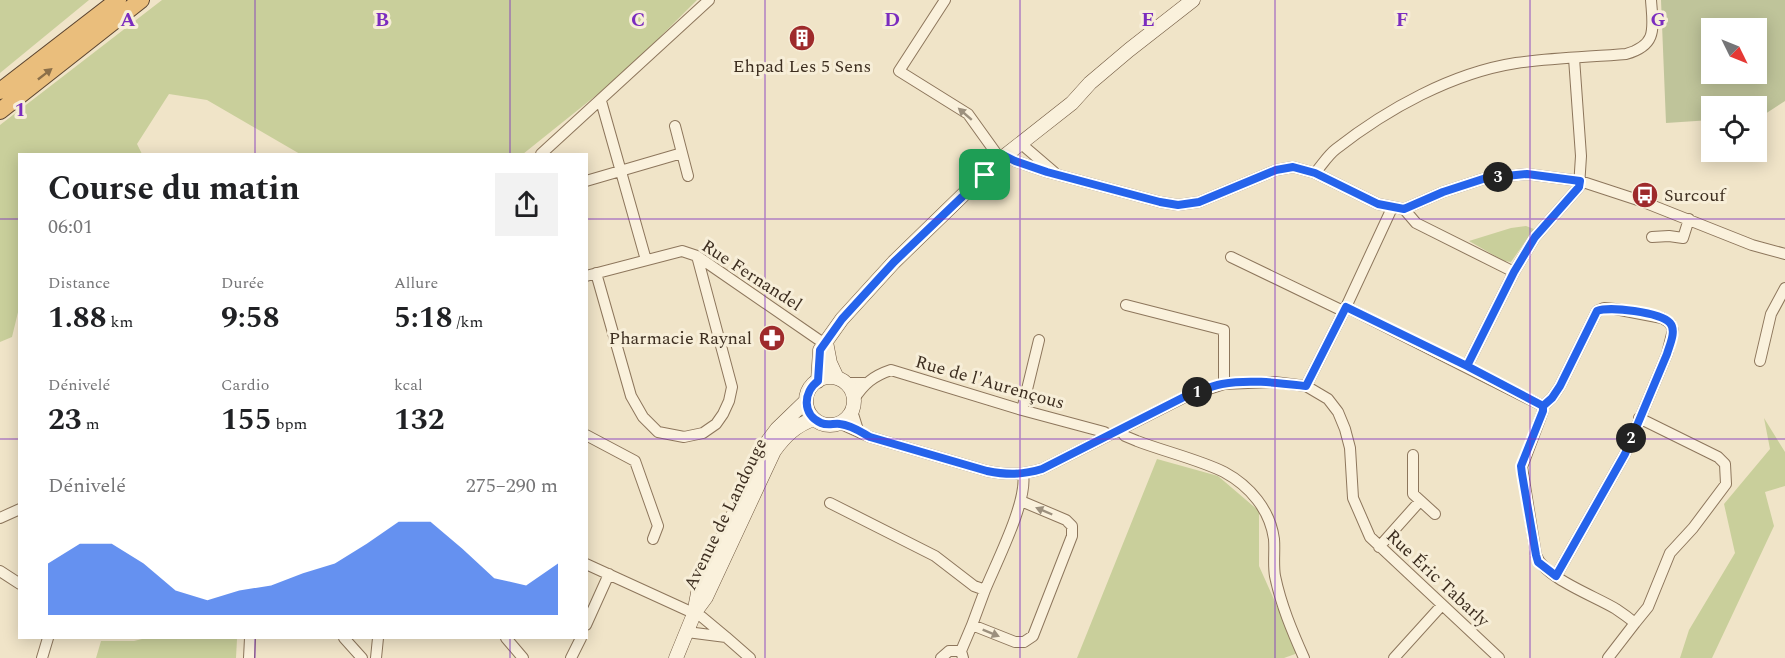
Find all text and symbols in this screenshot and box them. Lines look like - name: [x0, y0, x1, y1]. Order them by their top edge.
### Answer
- text: A: [120, 5, 136, 35]
- text: B: [375, 5, 389, 35]
- text: C: [631, 5, 645, 35]
- text: D: [884, 5, 900, 35]
- text: E: [1141, 5, 1155, 35]
- text: F: [1396, 5, 1408, 35]
- text: G: [1650, 5, 1666, 35]
- north arrow: [1701, 18, 1767, 84]
- map controls: [1701, 18, 1767, 162]
- building icon: Ehpad Les 5 Sens: [787, 23, 817, 53]
- place label: Ehpad Les 5 Sens: [733, 53, 871, 80]
- one-way arrow: [38, 69, 53, 81]
- text: 1: [14, 95, 26, 125]
- button: locate: [1701, 96, 1767, 162]
- one-way arrow: [958, 108, 973, 121]
- pin: [959, 149, 1010, 200]
- icon: arrive: [968, 158, 1001, 191]
- pin: 3: [1483, 162, 1513, 192]
- text: Course du matin: [48, 164, 300, 214]
- text: 3: [1494, 165, 1502, 189]
- button: share: [495, 173, 558, 236]
- bus stop icon: Surcouf: [1630, 180, 1660, 210]
- place label: Surcouf: [1664, 182, 1727, 209]
- text: 06:01: [48, 212, 93, 242]
- street label: Rue Fernandel: [696, 233, 807, 318]
- text: Distance: [48, 271, 110, 295]
- text: Durée: [221, 271, 264, 295]
- text: Allure: [394, 271, 438, 295]
- text: 1.88: [48, 295, 107, 341]
- text: 9:58: [221, 295, 280, 341]
- text: 5:18: [394, 295, 453, 341]
- text: km: [107, 310, 133, 334]
- text: /km: [453, 310, 483, 334]
- pharmacy icon: Pharmacie Raynal: [757, 323, 787, 353]
- place label: Pharmacie Raynal: [609, 325, 752, 352]
- street label: Rue de l'Aurençous: [912, 348, 1068, 417]
- text: Dénivelé: [48, 373, 110, 397]
- text: Cardio: [221, 373, 269, 397]
- text: kcal: [394, 373, 423, 397]
- pin: 1: [1182, 377, 1212, 407]
- text: 1: [1193, 380, 1201, 404]
- text: 23: [48, 397, 82, 443]
- text: 155: [221, 397, 272, 443]
- text: 132: [394, 397, 445, 443]
- text: m: [82, 412, 99, 436]
- text: bpm: [272, 412, 307, 436]
- pin: 2: [1616, 423, 1646, 453]
- text: 2: [1627, 426, 1635, 450]
- street label: Avenue de Landouge: [677, 434, 774, 595]
- text: Dénivelé: [48, 471, 126, 501]
- text: 275–290 m: [466, 471, 558, 501]
- one-way arrow: [1035, 506, 1053, 515]
- street label: Rue Éric Tabarly: [1380, 523, 1496, 635]
- one-way arrow: [983, 628, 1001, 638]

